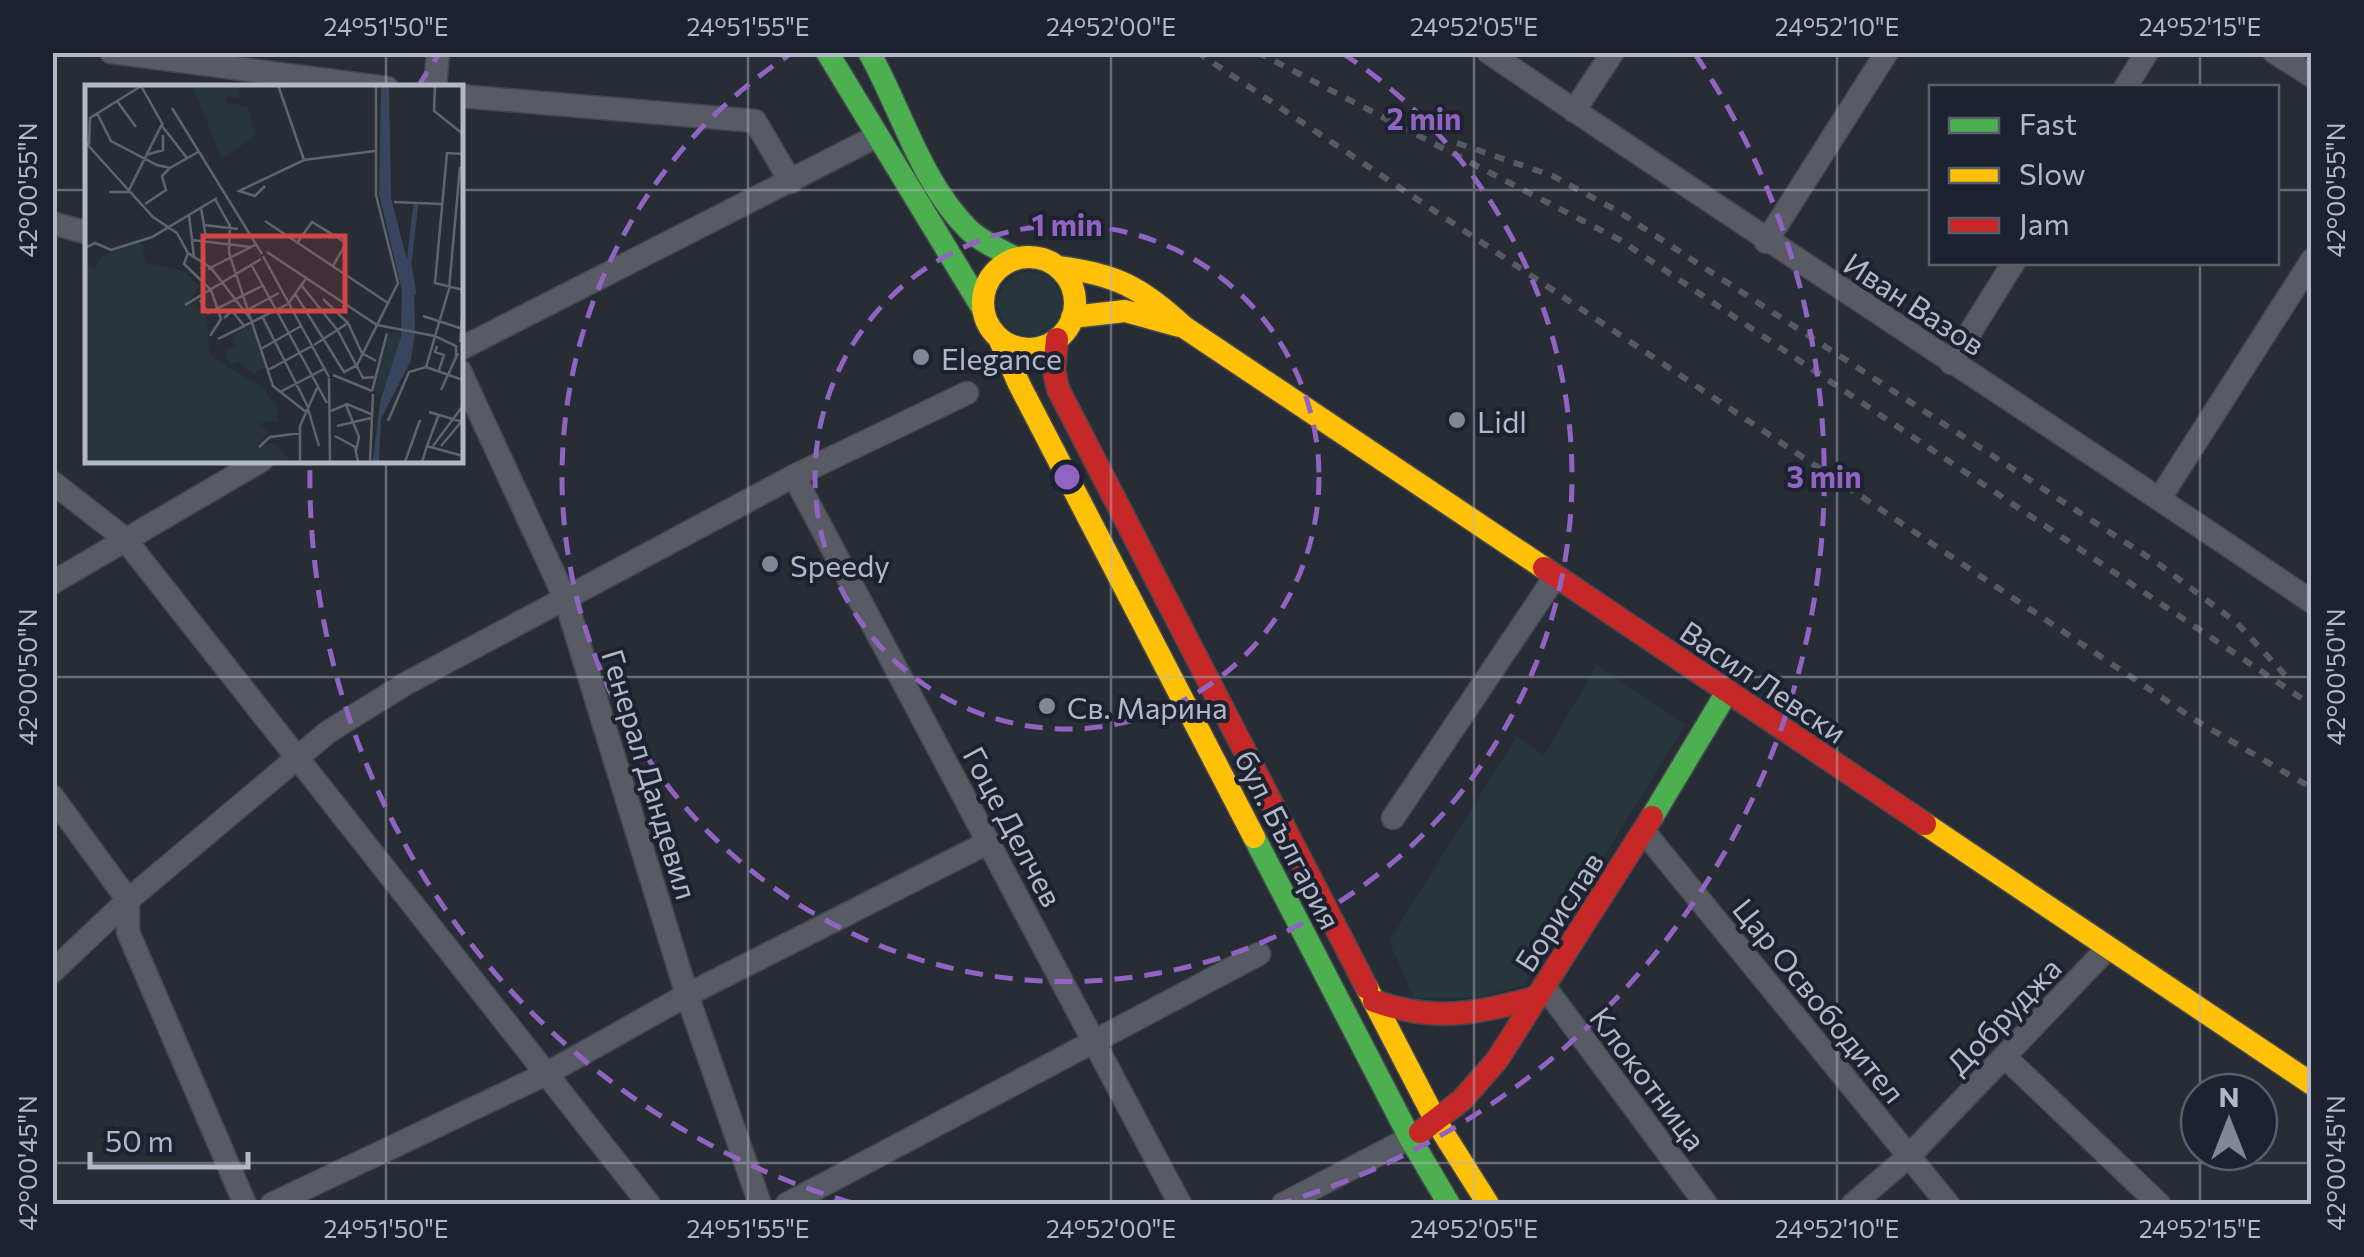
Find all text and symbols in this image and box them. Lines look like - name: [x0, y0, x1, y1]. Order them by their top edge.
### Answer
- text: 24°51'50"E: [323, 11, 449, 41]
- text: 24°51'55"E: [686, 11, 810, 41]
- text: 24°52'00"E: [1046, 11, 1176, 41]
- text: 24°52'05"E: [1410, 11, 1538, 41]
- text: 24°52'10"E: [1775, 11, 1899, 41]
- text: 24°52'15"E: [2139, 11, 2261, 41]
- inset map: [85, 85, 462, 462]
- legend: [1929, 85, 2279, 265]
- text: 2 min: [1387, 99, 1461, 136]
- text: Fast: [2019, 104, 2077, 141]
- text: 42°00'55"N: [12, 123, 42, 258]
- text: 42°00'55"N: [2320, 123, 2350, 258]
- text: Slow: [2019, 154, 2086, 191]
- text: Jam: [2019, 204, 2070, 241]
- text: 1 min: [1031, 205, 1103, 242]
- street label: Иван Вазов: [1838, 244, 1992, 362]
- place label: Elegance: [941, 339, 1062, 376]
- marker: Elegance: [910, 346, 932, 368]
- place label: Lidl: [1477, 402, 1527, 439]
- marker: Lidl: [1446, 409, 1468, 431]
- text: 3 min: [1786, 457, 1862, 494]
- centre of rings: [1049, 459, 1085, 495]
- place label: Speedy: [790, 546, 890, 583]
- marker: Speedy: [759, 553, 781, 575]
- text: 42°00'50"N: [12, 609, 42, 745]
- text: 42°00'50"N: [2320, 609, 2350, 745]
- street label: Васил Левски: [1674, 612, 1854, 750]
- street label: Генерал Дандевил: [595, 644, 707, 904]
- place label: Св. Марина: [1067, 688, 1228, 725]
- marker: Св. Марина: [1036, 695, 1058, 717]
- street label: Гоце Делчев: [956, 740, 1072, 912]
- street label: бул. България: [1228, 743, 1350, 935]
- street label: Борислав: [1506, 844, 1610, 978]
- street label: Цар Освободител: [1726, 890, 1914, 1110]
- street label: Добруджа: [1938, 949, 2068, 1081]
- street label: Клокотница: [1583, 999, 1715, 1157]
- north arrow: [2179, 1072, 2279, 1172]
- text: N: [2219, 1079, 2240, 1113]
- text: 42°00'45"N: [12, 1095, 42, 1231]
- text: 42°00'45"N: [2320, 1095, 2350, 1231]
- scale bar: [90, 1107, 248, 1169]
- text: 50 m: [105, 1121, 174, 1158]
- text: 24°51'50"E: [323, 1213, 449, 1243]
- text: 24°51'55"E: [686, 1213, 810, 1243]
- text: 24°52'00"E: [1046, 1213, 1176, 1243]
- text: 24°52'05"E: [1410, 1213, 1538, 1243]
- text: 24°52'10"E: [1775, 1213, 1899, 1243]
- text: 24°52'15"E: [2139, 1213, 2261, 1243]

